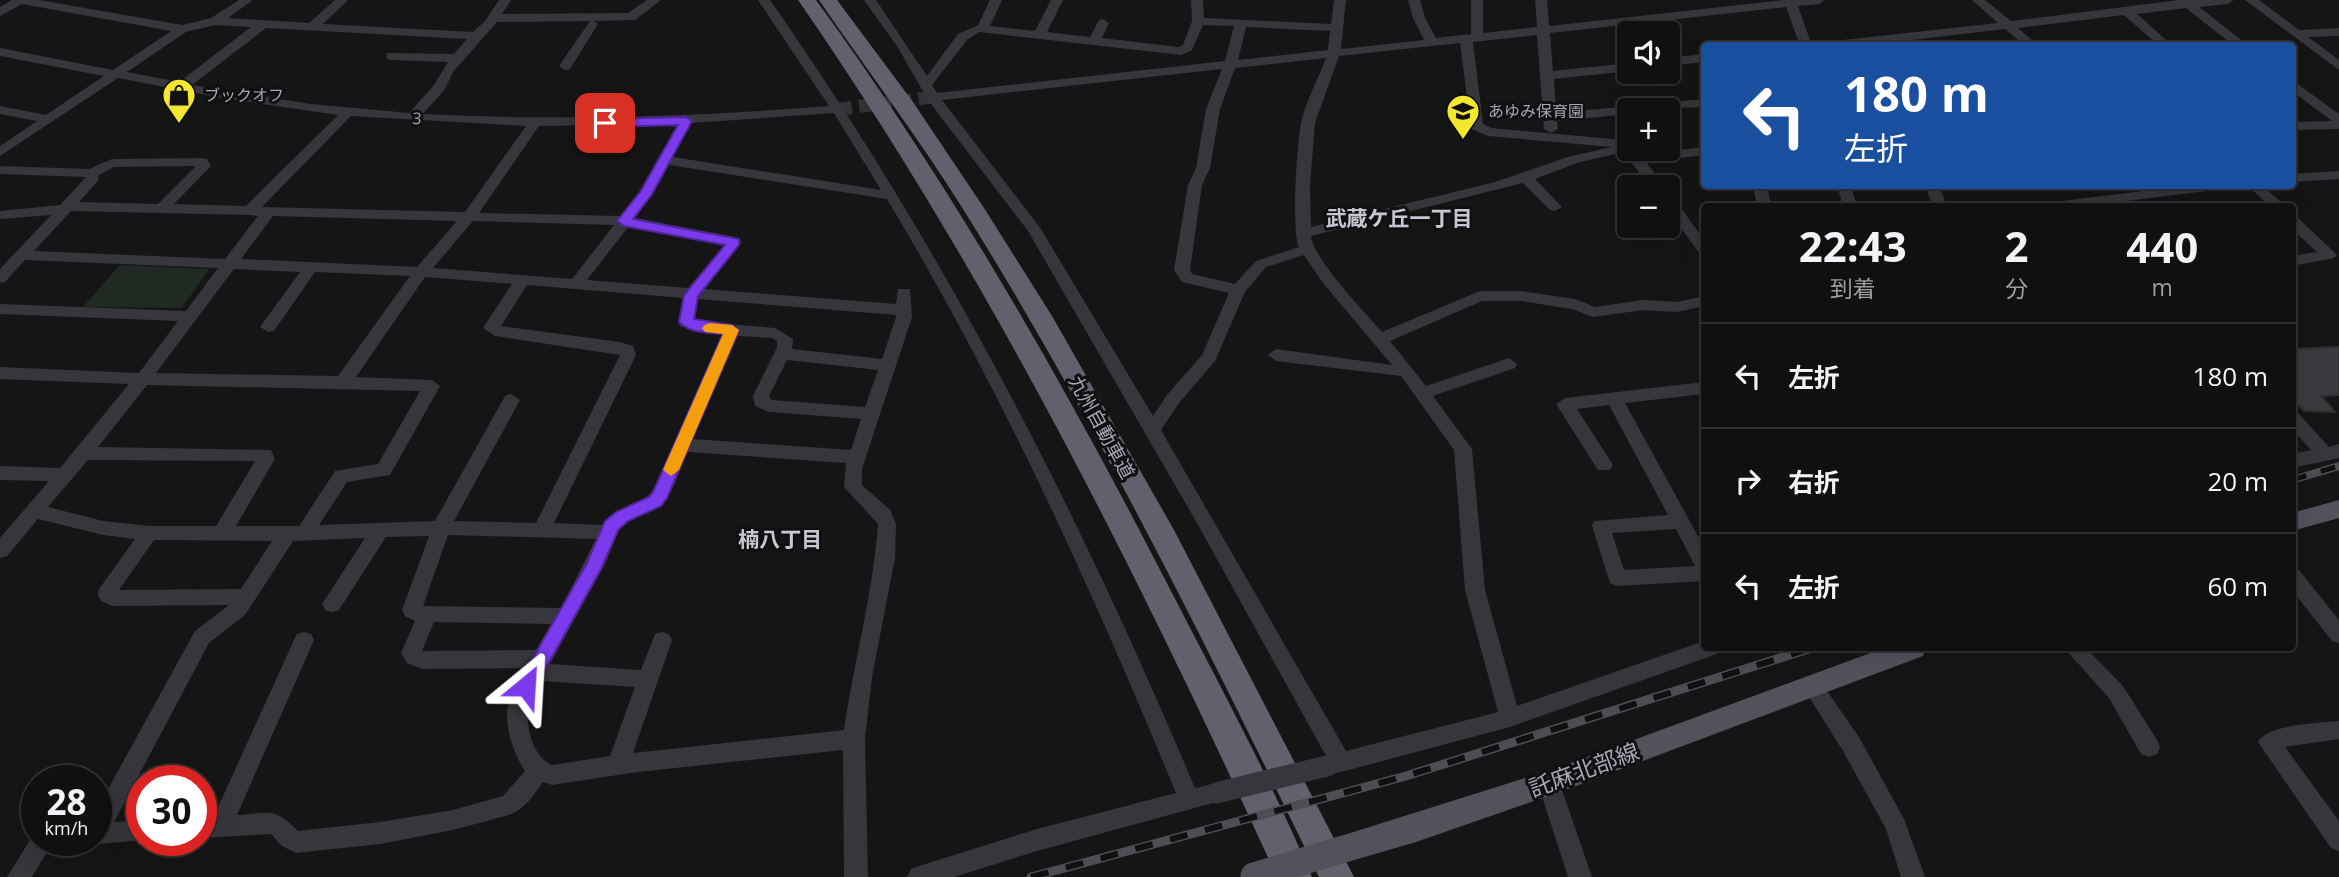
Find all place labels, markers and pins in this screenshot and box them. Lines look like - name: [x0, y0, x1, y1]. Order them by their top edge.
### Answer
- shop icon: ブックオフ: [160, 76, 198, 125]
- place label: ブックオフ: [204, 84, 284, 106]
- school or university icon: あゆみ保育園: [1444, 92, 1482, 141]
- pin: [575, 93, 635, 153]
- place label: あゆみ保育園: [1488, 100, 1584, 122]

